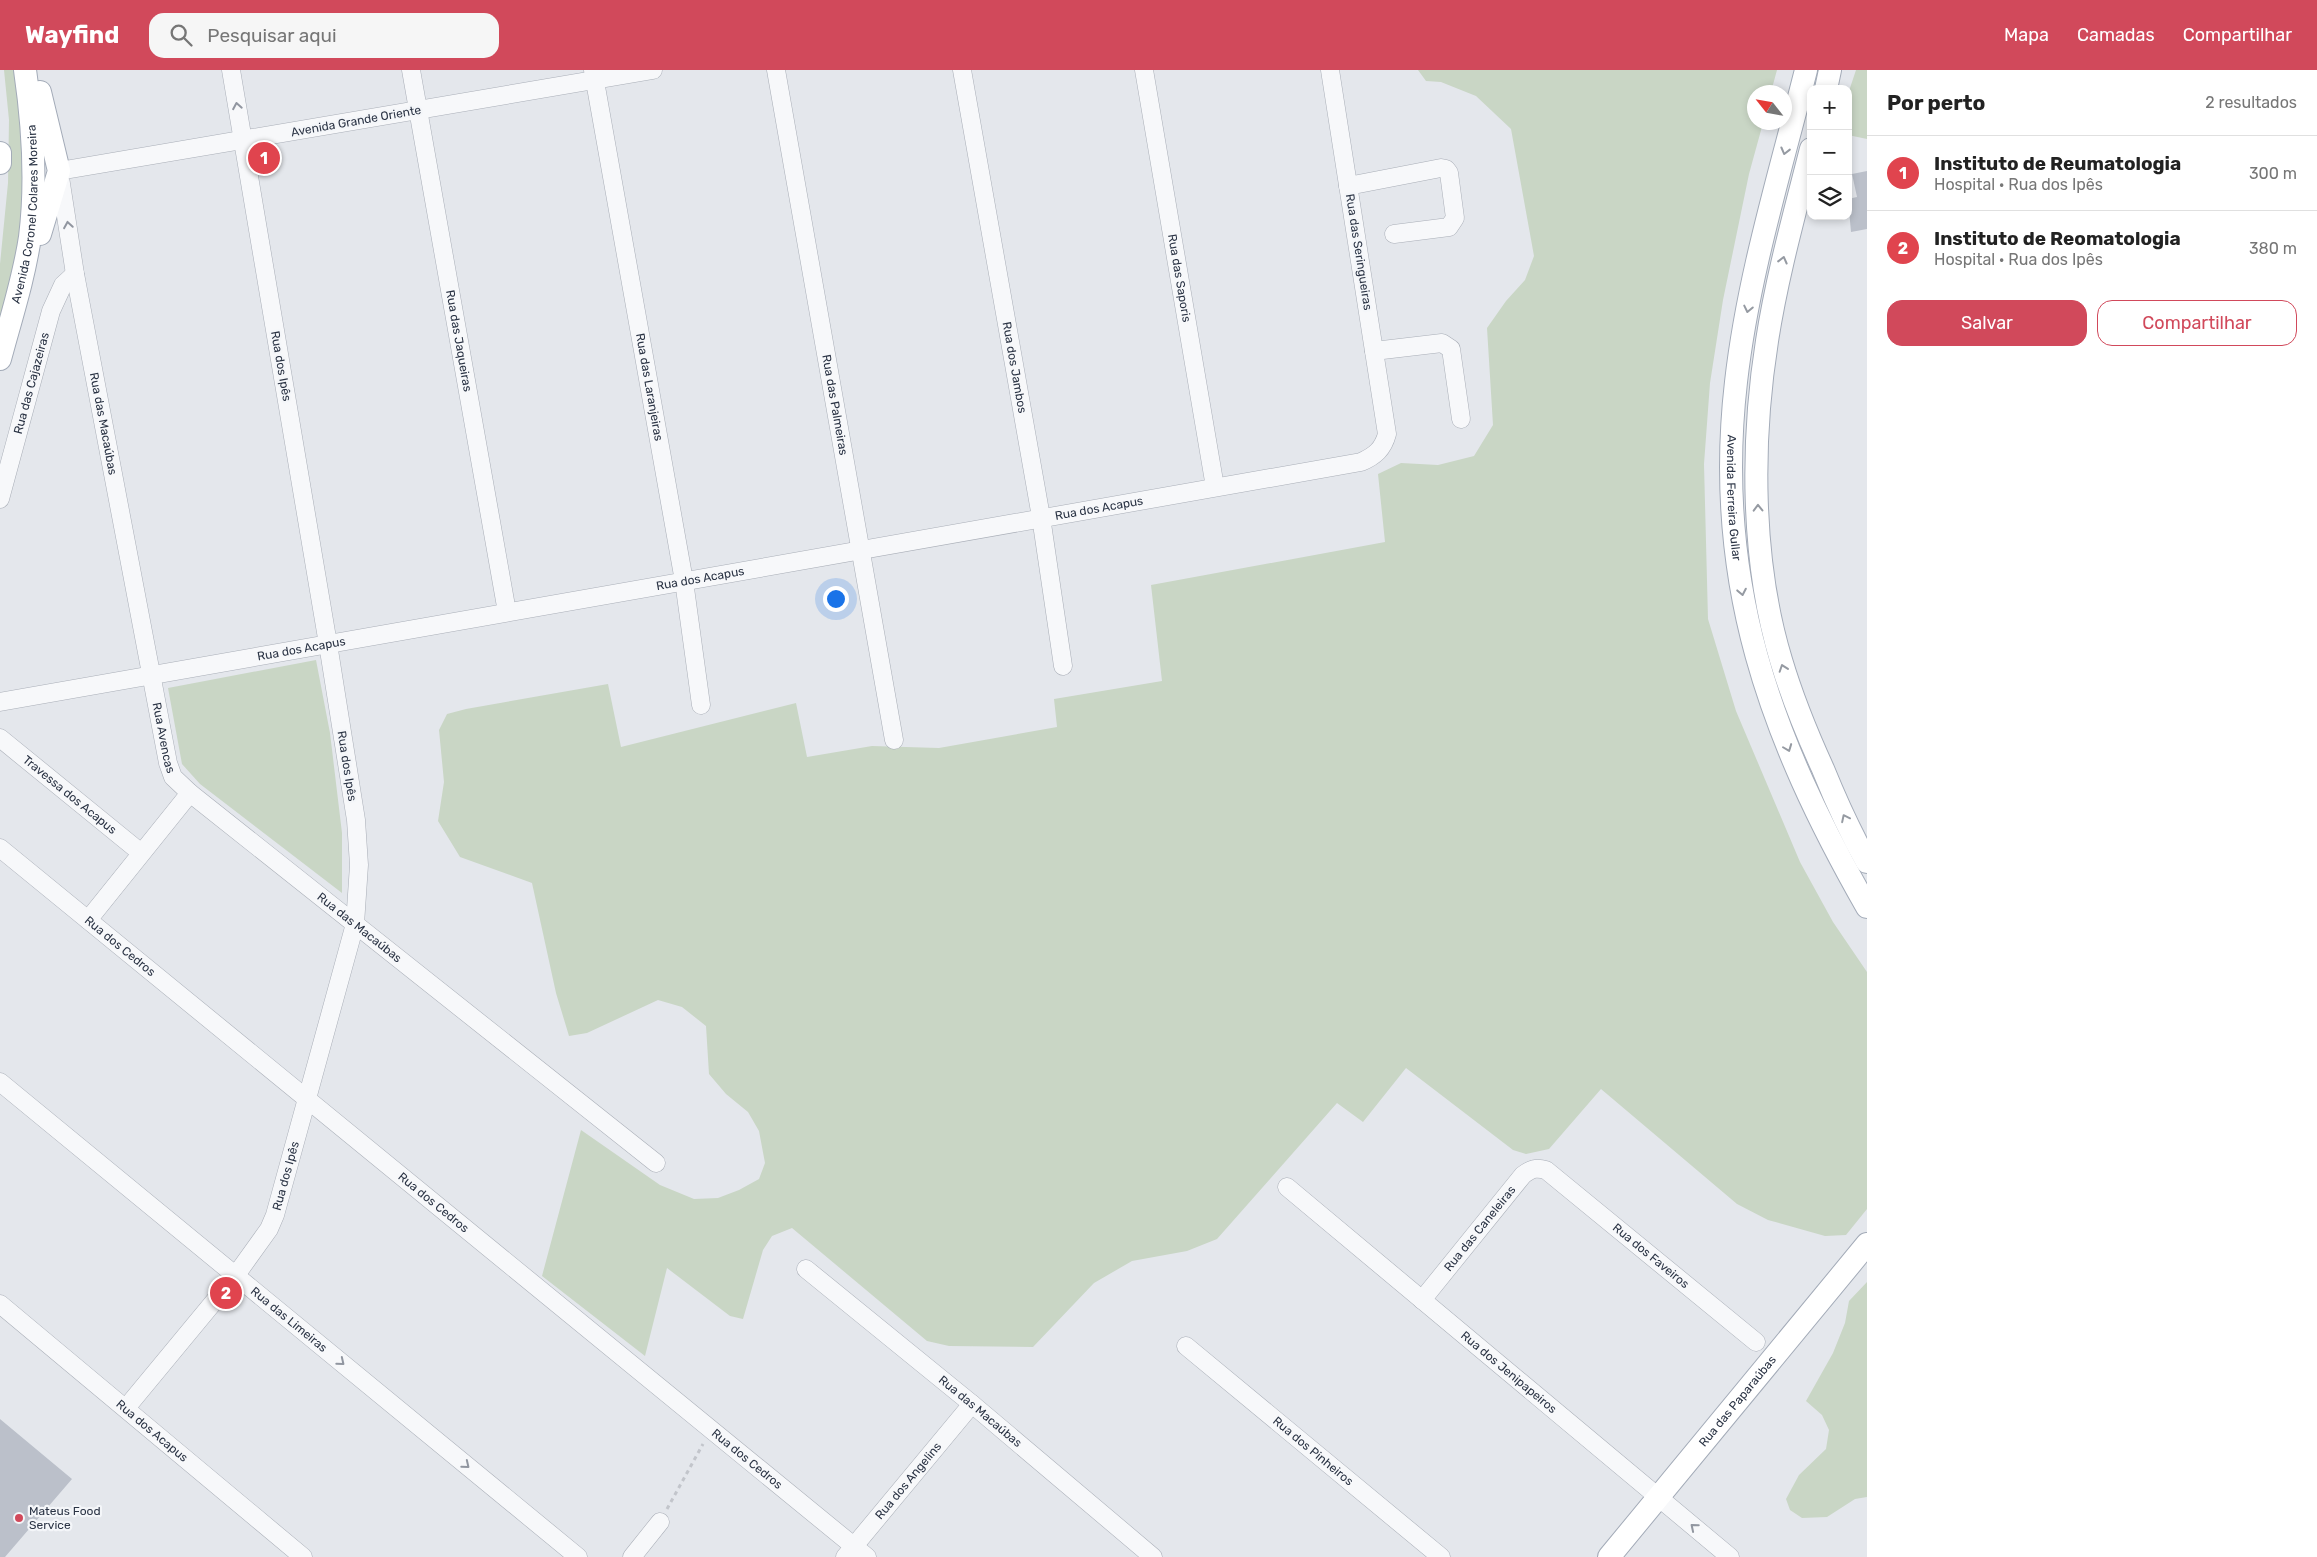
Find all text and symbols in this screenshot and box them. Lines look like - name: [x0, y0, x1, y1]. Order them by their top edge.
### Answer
- search box: [149, 13, 499, 58]
- text: Wayfind: [25, 21, 119, 49]
- icon: search: [167, 21, 195, 49]
- text: Pesquisar aqui: [207, 24, 337, 47]
- text: Mapa: [2004, 24, 2049, 46]
- text: Camadas: [2077, 24, 2155, 46]
- text: Compartilhar: [2183, 24, 2292, 46]
- north arrow: [1747, 85, 1792, 130]
- map controls: [1807, 85, 1852, 220]
- button: +: [1807, 85, 1852, 130]
- text: Por perto: [1887, 90, 1985, 115]
- text: 2 resultados: [2205, 93, 2297, 112]
- one-way arrow: [233, 101, 243, 110]
- street label: Avenida Grande Oriente: [290, 103, 422, 139]
- street label: Avenida Coronel Colares Moreira: [9, 124, 41, 305]
- button: −: [1807, 130, 1852, 175]
- pin: 1: [248, 139, 280, 177]
- one-way arrow: [1781, 147, 1791, 155]
- text: Instituto de Reumatologia: [1934, 152, 2181, 175]
- text: 1: [1899, 164, 1907, 183]
- text: 300 m: [2249, 164, 2297, 183]
- button: layers: [1807, 175, 1852, 220]
- text: Hospital · Rua dos Ipês: [1934, 175, 2103, 194]
- street label: Rua das Seringueiras: [1343, 193, 1375, 311]
- one-way arrow: [63, 221, 73, 230]
- text: Instituto de Reomatologia: [1934, 227, 2181, 250]
- street label: Rua das Saporis: [1165, 233, 1194, 323]
- text: 2: [1898, 239, 1908, 258]
- text: 380 m: [2249, 239, 2297, 258]
- text: Hospital · Rua dos Ipês: [1934, 250, 2103, 269]
- one-way arrow: [1777, 255, 1788, 264]
- street label: Rua das Jaqueiras: [443, 289, 475, 393]
- button: Salvar: [1887, 300, 2087, 346]
- button: Compartilhar: [2097, 300, 2297, 346]
- one-way arrow: [1743, 305, 1754, 314]
- street label: Rua dos Jambos: [1000, 320, 1030, 414]
- street label: Rua dos Ipês: [268, 330, 294, 402]
- street label: Rua das Cajazeiras: [11, 331, 52, 436]
- street label: Rua das Laranjeiras: [633, 332, 666, 442]
- street label: Rua das Palmeiras: [819, 353, 851, 456]
- street label: Rua das Macaúbas: [87, 371, 120, 476]
- street label: Avenida Ferreira Gullar: [1724, 434, 1744, 562]
- street label: Rua dos Acapus: [1054, 494, 1144, 523]
- one-way arrow: [1752, 504, 1763, 512]
- street label: Rua dos Acapus: [655, 564, 745, 593]
- your location: [823, 586, 849, 612]
- one-way arrow: [1736, 588, 1746, 597]
- street label: Rua dos Acapus: [256, 634, 346, 663]
- one-way arrow: [1779, 664, 1789, 673]
- street label: Rua Avencas: [150, 701, 178, 775]
- street label: Rua dos Ipês: [335, 730, 359, 802]
- one-way arrow: [1782, 743, 1792, 752]
- street label: Travessa dos Acapus: [20, 753, 119, 837]
- one-way arrow: [1841, 814, 1851, 823]
- street label: Rua das Macaúbas: [314, 890, 404, 965]
- street label: Rua dos Cedros: [82, 913, 158, 979]
- street label: Rua dos Ipês: [270, 1140, 302, 1212]
- street label: Rua dos Cedros: [395, 1170, 472, 1236]
- street label: Rua das Caneleiras: [1441, 1183, 1519, 1274]
- street label: Rua dos Faveiros: [1610, 1221, 1692, 1291]
- pin: 2: [210, 1274, 242, 1312]
- street label: Rua das Limeiras: [248, 1284, 330, 1355]
- street label: Rua dos Jenipapeiros: [1458, 1328, 1559, 1416]
- street label: Rua das Paparaúbas: [1696, 1353, 1779, 1449]
- one-way arrow: [335, 1356, 344, 1364]
- street label: Rua das Macaúbas: [936, 1373, 1025, 1450]
- street label: Rua dos Acapus: [113, 1397, 191, 1465]
- street label: Rua dos Pinheiros: [1270, 1414, 1356, 1488]
- street label: Rua dos Cedros: [709, 1426, 785, 1492]
- street label: Rua dos Angelins: [872, 1439, 944, 1522]
- one-way arrow: [461, 1459, 470, 1468]
- place label: Mateus Food Service: [29, 1504, 101, 1532]
- marker: Mateus Food Service: [13, 1512, 25, 1524]
- one-way arrow: [1691, 1523, 1700, 1532]

